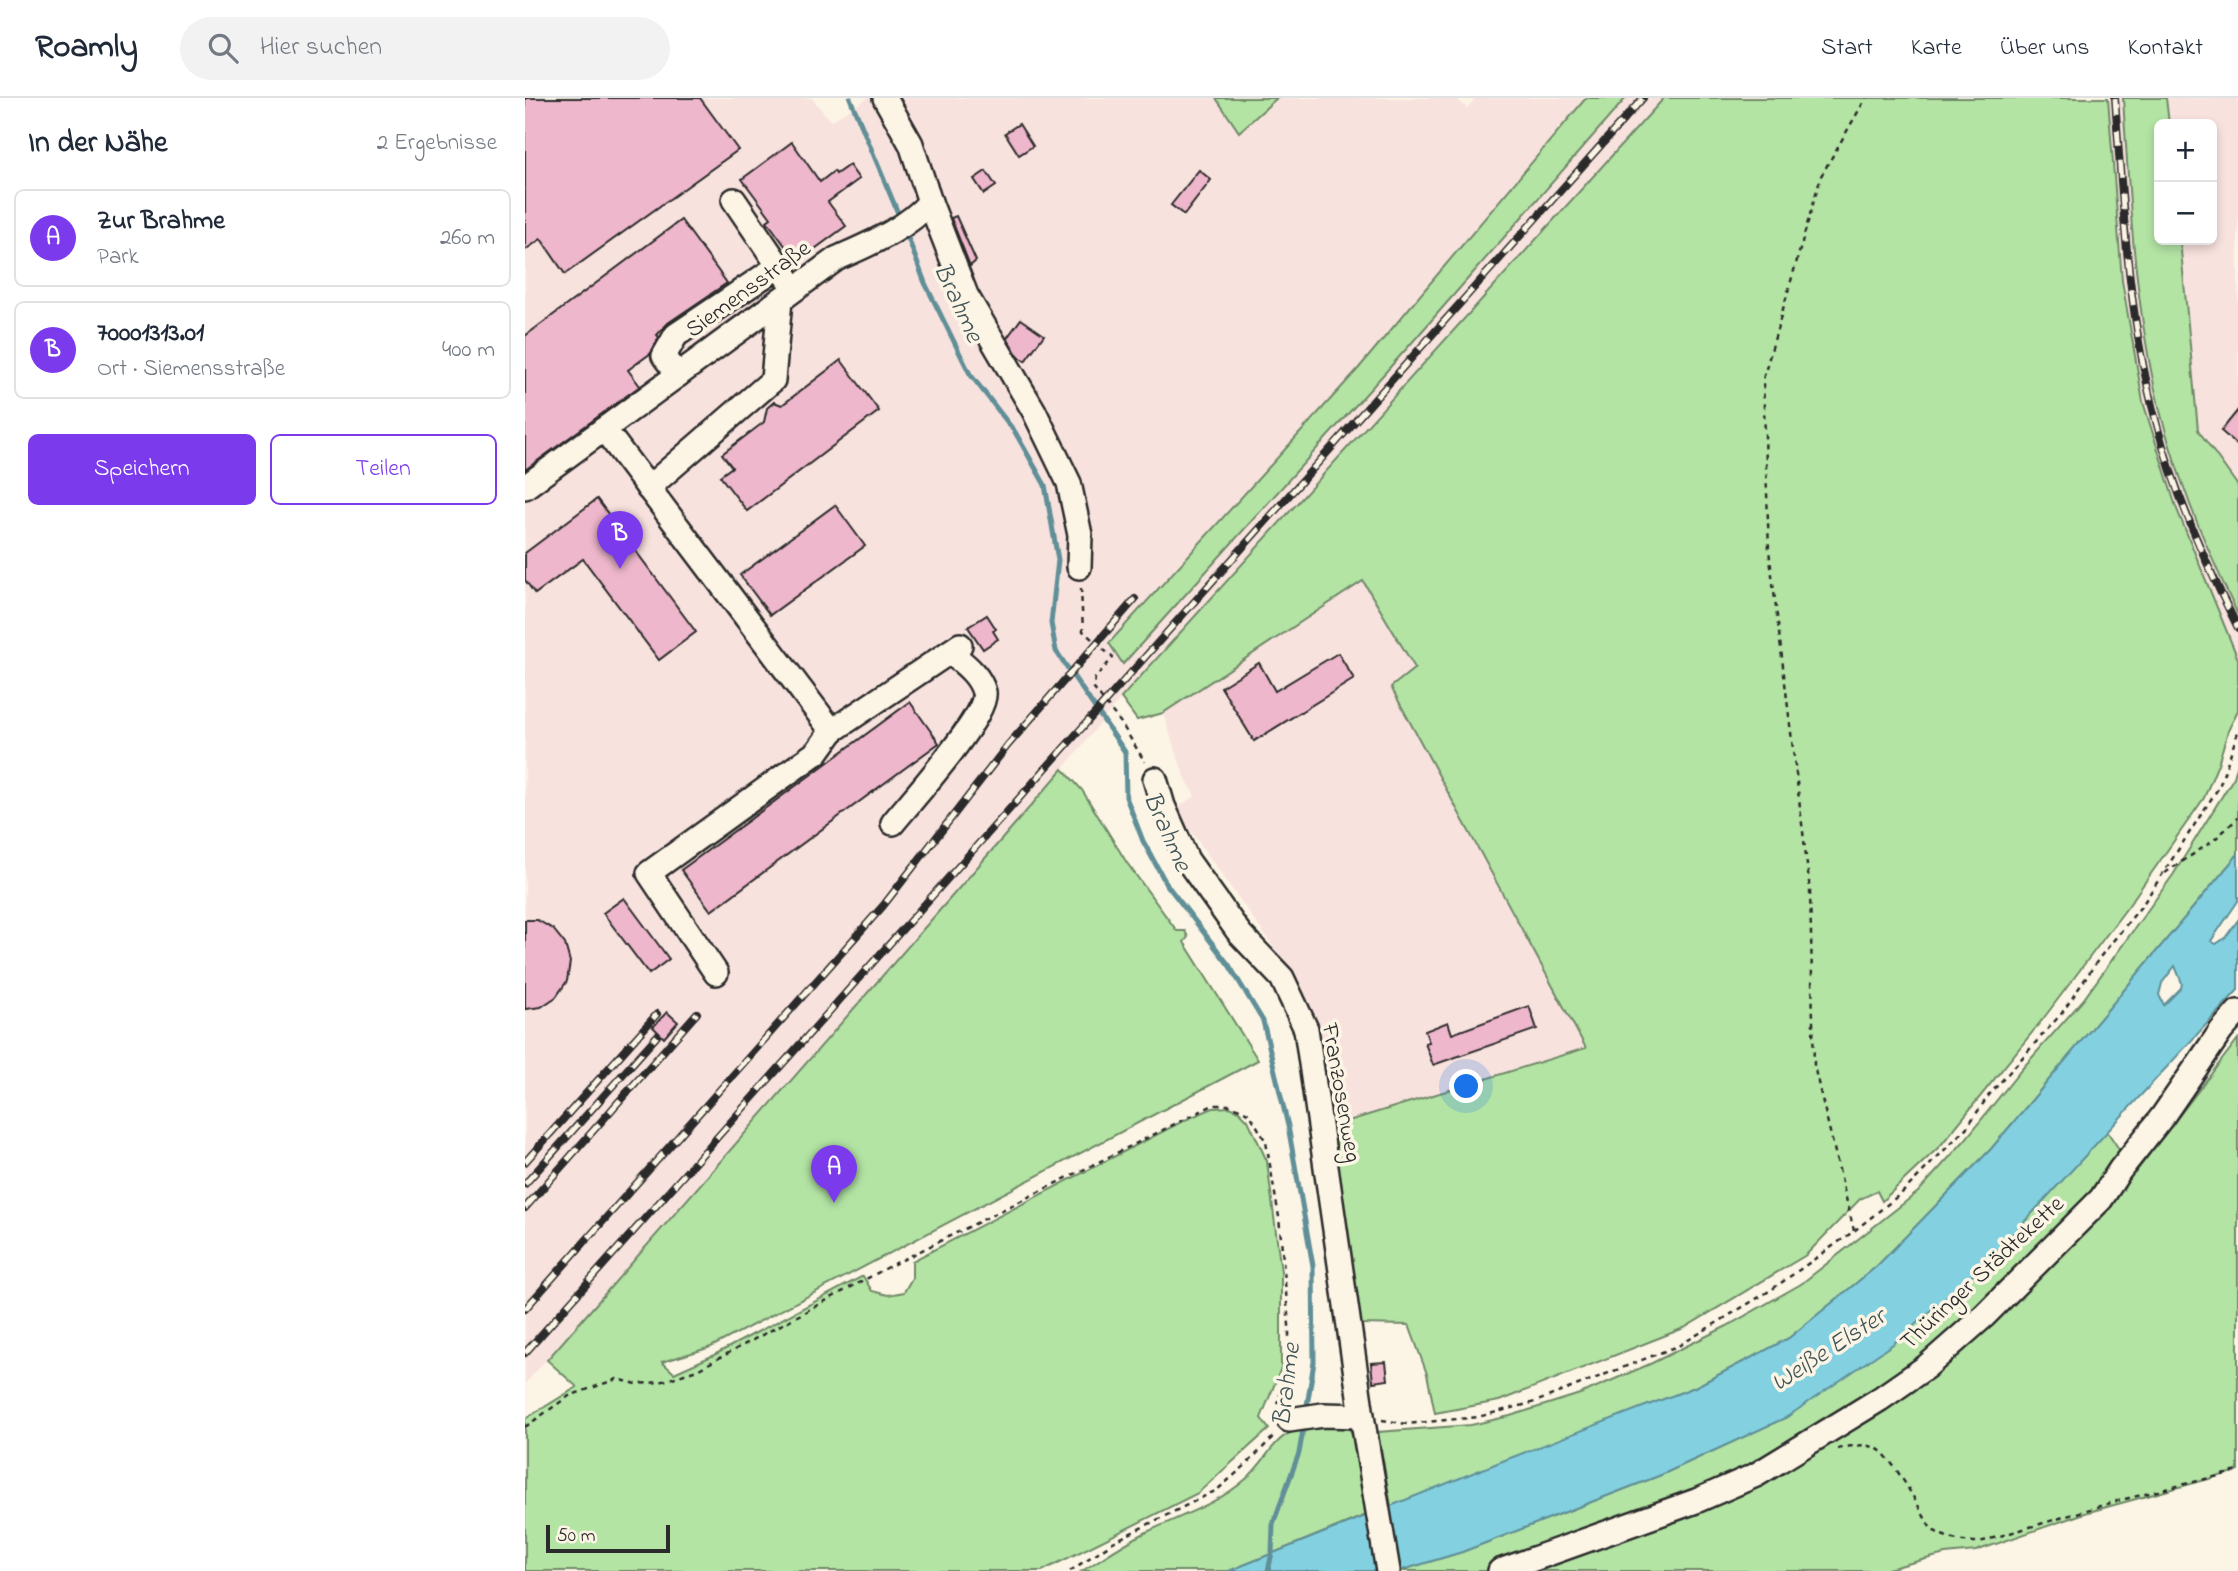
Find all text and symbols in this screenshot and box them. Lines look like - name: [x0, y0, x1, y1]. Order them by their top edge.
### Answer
- search box: [180, 17, 670, 80]
- text: Roamly: [35, 24, 138, 72]
- icon: search: [204, 29, 242, 67]
- text: Hier suchen: [260, 29, 382, 67]
- text: Start: [1821, 31, 1873, 66]
- text: Karte: [1911, 31, 1962, 66]
- text: Über uns: [2000, 31, 2089, 66]
- text: Kontakt: [2127, 31, 2203, 66]
- map controls: [2154, 119, 2217, 245]
- button: +: [2154, 119, 2217, 182]
- text: In der Nähe: [28, 122, 168, 166]
- text: 2 Ergebnisse: [377, 127, 497, 160]
- button: −: [2154, 182, 2217, 245]
- text: Zur Brahme: [97, 203, 225, 241]
- text: A: [46, 222, 60, 255]
- text: 260 m: [440, 222, 495, 255]
- street label: Siemensstraße: [679, 232, 819, 348]
- text: Park: [97, 241, 139, 274]
- water label: Brahme: [922, 257, 992, 350]
- text: 70001313.01: [97, 315, 204, 353]
- text: B: [45, 334, 61, 367]
- text: 400 m: [442, 334, 495, 367]
- text: Ort · Siemensstraße: [97, 353, 285, 386]
- button: Speichern: [28, 434, 256, 505]
- button: Teilen: [270, 434, 497, 505]
- pin: B: [597, 511, 643, 569]
- water label: Brahme: [1132, 786, 1201, 879]
- street label: Franzosenweg: [1310, 1020, 1369, 1165]
- your location: [1449, 1069, 1483, 1103]
- pin: A: [811, 1145, 857, 1203]
- street label: Thüringer Städtekette: [1893, 1188, 2073, 1360]
- water label: Weiße Elster: [1764, 1298, 1896, 1402]
- water label: Brahme: [1264, 1340, 1312, 1429]
- scale bar: [546, 1522, 670, 1554]
- text: 50 m: [557, 1523, 596, 1550]

